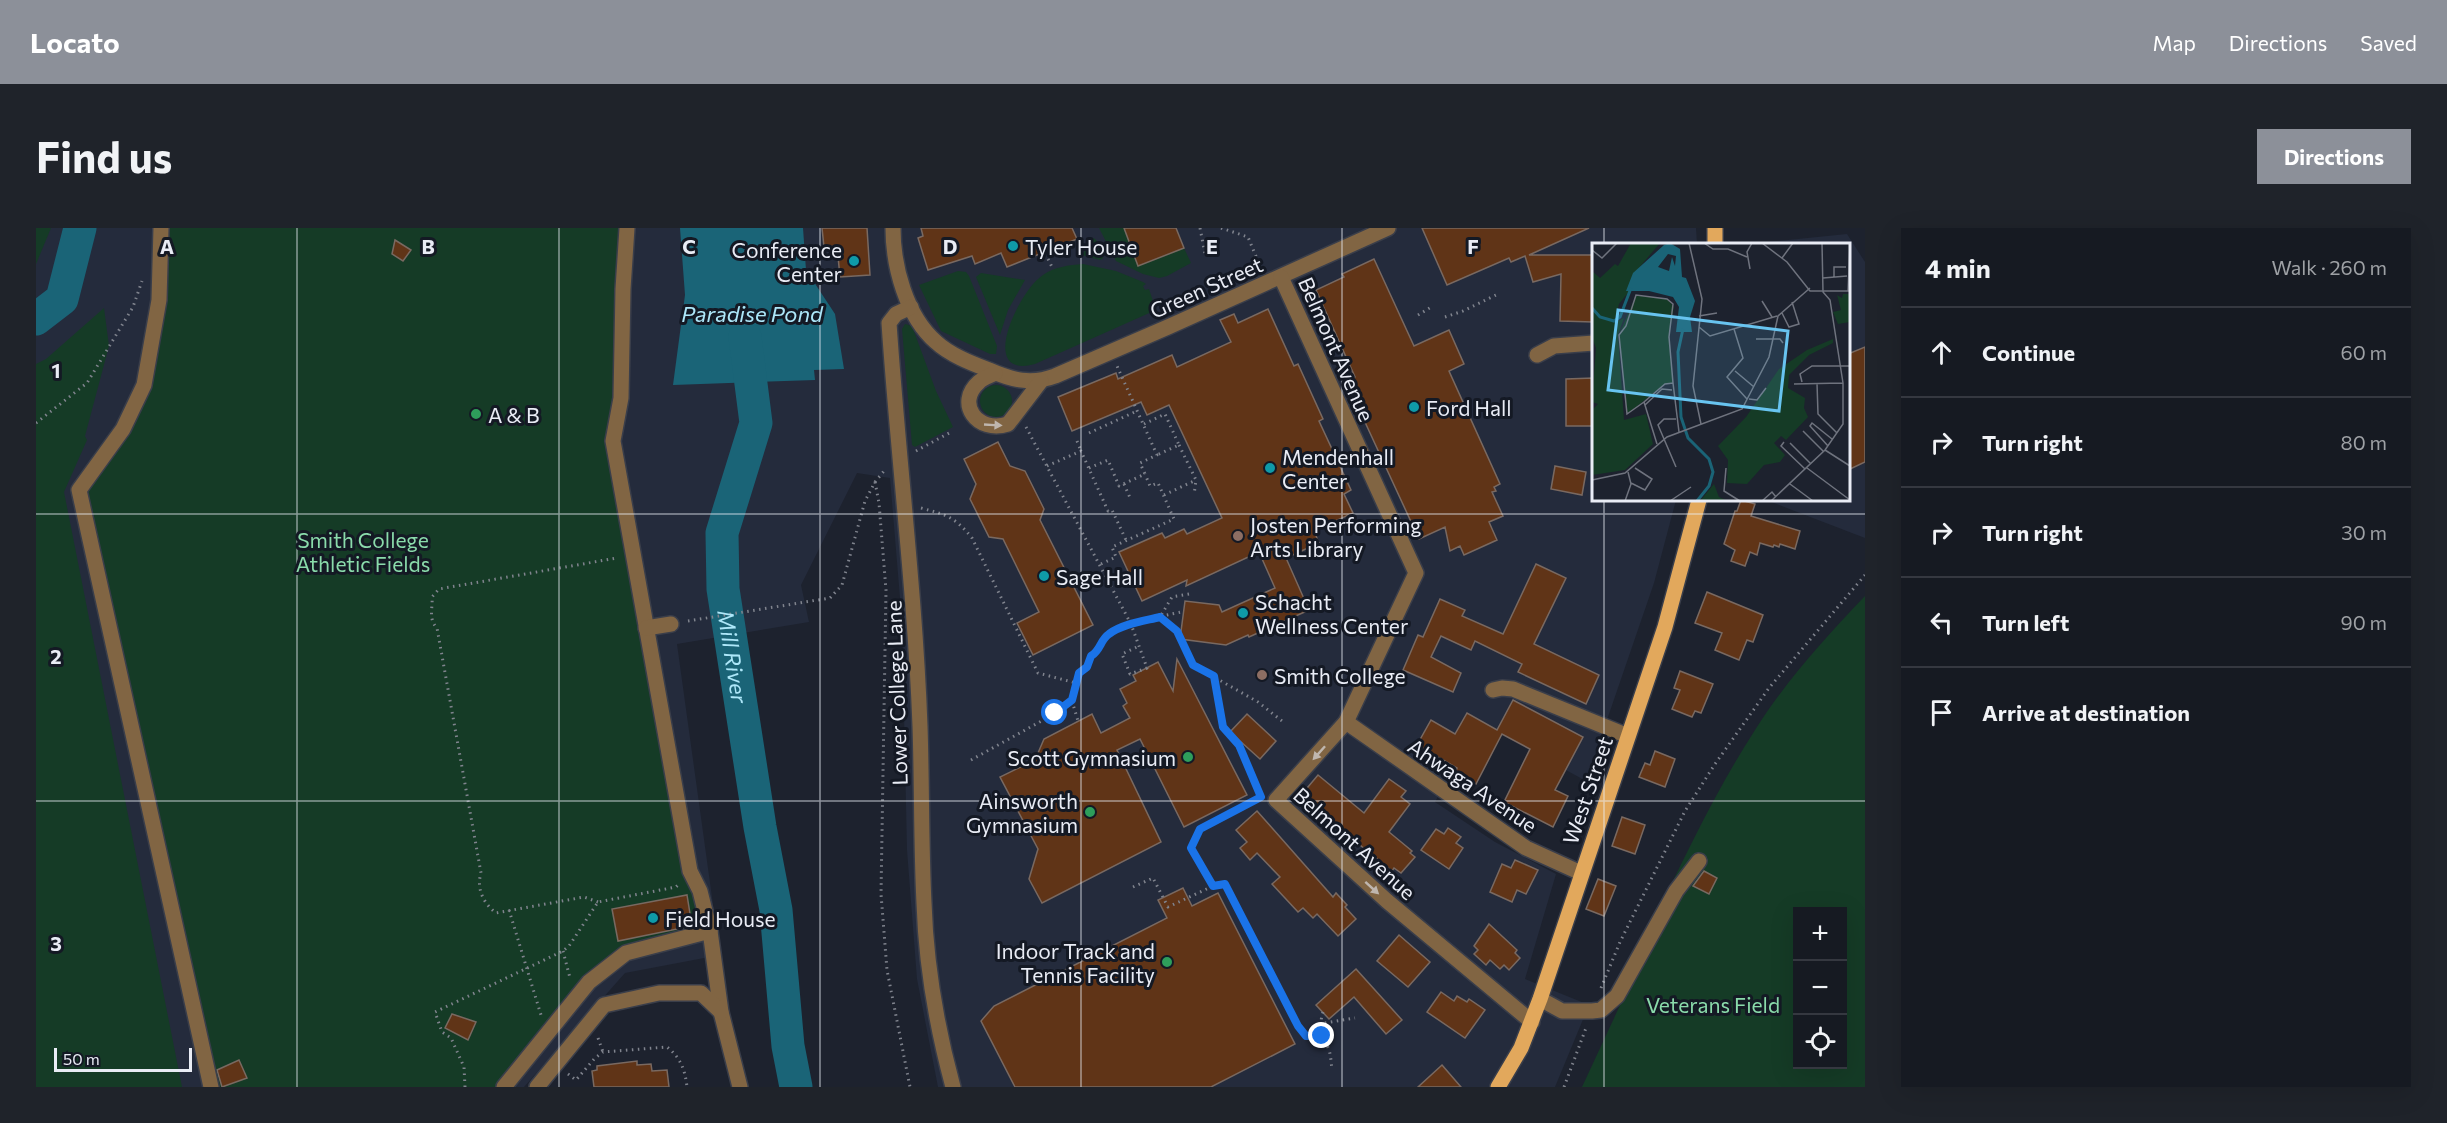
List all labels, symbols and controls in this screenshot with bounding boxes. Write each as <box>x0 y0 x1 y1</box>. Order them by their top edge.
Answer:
text: Locato <box>30 25 120 59</box>
text: Map <box>2153 30 2196 55</box>
text: Directions <box>2229 30 2327 55</box>
text: Saved <box>2360 30 2417 55</box>
button: Directions <box>2257 129 2411 184</box>
text: Find us <box>36 130 172 182</box>
text: A <box>160 234 174 258</box>
text: B <box>421 234 435 258</box>
text: C <box>682 234 696 258</box>
text: D <box>943 234 957 258</box>
place label: Tyler House <box>1025 234 1137 259</box>
text: E <box>1206 234 1218 258</box>
text: F <box>1467 234 1479 258</box>
place label: Conference Center <box>732 237 842 286</box>
marker: Tyler House <box>1006 239 1020 253</box>
inset map <box>1592 243 1850 501</box>
street label: Green Street <box>1146 251 1266 323</box>
text: 4 min <box>1925 252 1991 283</box>
marker: Conference Center <box>847 254 861 268</box>
text: Walk · 260 m <box>2271 255 2387 279</box>
street label: Belmont Avenue <box>1294 273 1380 425</box>
water label: Paradise Pond <box>681 300 824 327</box>
icon: ahead <box>1925 336 1958 369</box>
text: Continue <box>1982 339 2075 366</box>
text: 60 m <box>2341 340 2387 364</box>
text: 1 <box>51 358 61 382</box>
place label: Ford Hall <box>1426 395 1512 420</box>
marker: Ford Hall <box>1407 400 1421 414</box>
place label: A & B <box>488 402 540 427</box>
marker: A & B <box>469 407 483 421</box>
one-way arrow <box>984 420 1003 429</box>
icon: right <box>1925 426 1958 459</box>
text: Turn right <box>1982 429 2083 456</box>
text: 80 m <box>2341 430 2387 454</box>
place label: Mendenhall Center <box>1282 444 1394 493</box>
marker: Mendenhall Center <box>1263 461 1277 475</box>
place label: Josten Performing Arts Library <box>1250 512 1422 561</box>
icon: right <box>1925 516 1958 549</box>
text: Turn right <box>1982 519 2083 546</box>
text: 30 m <box>2341 520 2387 544</box>
park label: Smith College Athletic Fields <box>296 527 430 576</box>
marker: Josten Performing Arts Library <box>1231 529 1245 543</box>
place label: Sage Hall <box>1056 564 1143 589</box>
marker: Sage Hall <box>1037 569 1051 583</box>
place label: Schacht Wellness Center <box>1255 589 1408 638</box>
street label: Lower College Lane <box>880 600 912 786</box>
marker: Schacht Wellness Center <box>1236 606 1250 620</box>
icon: left <box>1925 606 1958 639</box>
water label: Mill River <box>713 608 754 706</box>
text: Turn left <box>1982 609 2069 636</box>
text: 90 m <box>2341 610 2387 634</box>
text: 2 <box>50 644 62 668</box>
place label: Smith College <box>1274 663 1406 688</box>
marker: Smith College <box>1255 668 1269 682</box>
icon: arrive <box>1925 696 1958 729</box>
route start <box>1041 699 1067 725</box>
text: Arrive at destination <box>1982 699 2190 726</box>
street label: Ahwaga Avenue <box>1404 733 1542 837</box>
street label: West Street <box>1557 733 1617 847</box>
place label: Scott Gymnasium <box>1008 745 1176 770</box>
one-way arrow <box>1313 745 1326 760</box>
marker: Scott Gymnasium <box>1181 750 1195 764</box>
street label: Belmont Avenue <box>1289 782 1421 904</box>
place label: Ainsworth Gymnasium <box>966 788 1078 837</box>
marker: Ainsworth Gymnasium <box>1083 805 1097 819</box>
one-way arrow <box>1365 881 1380 895</box>
place label: Field House <box>665 906 776 931</box>
map controls <box>1793 907 1847 1069</box>
button: + <box>1793 907 1847 961</box>
marker: Field House <box>646 911 660 925</box>
text: 3 <box>50 931 62 955</box>
place label: Indoor Track and Tennis Facility <box>996 938 1155 987</box>
marker: Indoor Track and Tennis Facility <box>1160 955 1174 969</box>
button: − <box>1793 961 1847 1015</box>
park label: Veterans Field <box>1646 992 1780 1017</box>
button: locate <box>1793 1015 1847 1069</box>
route end <box>1308 1022 1334 1048</box>
scale bar <box>54 1045 192 1072</box>
text: 50 m <box>63 1049 100 1068</box>

